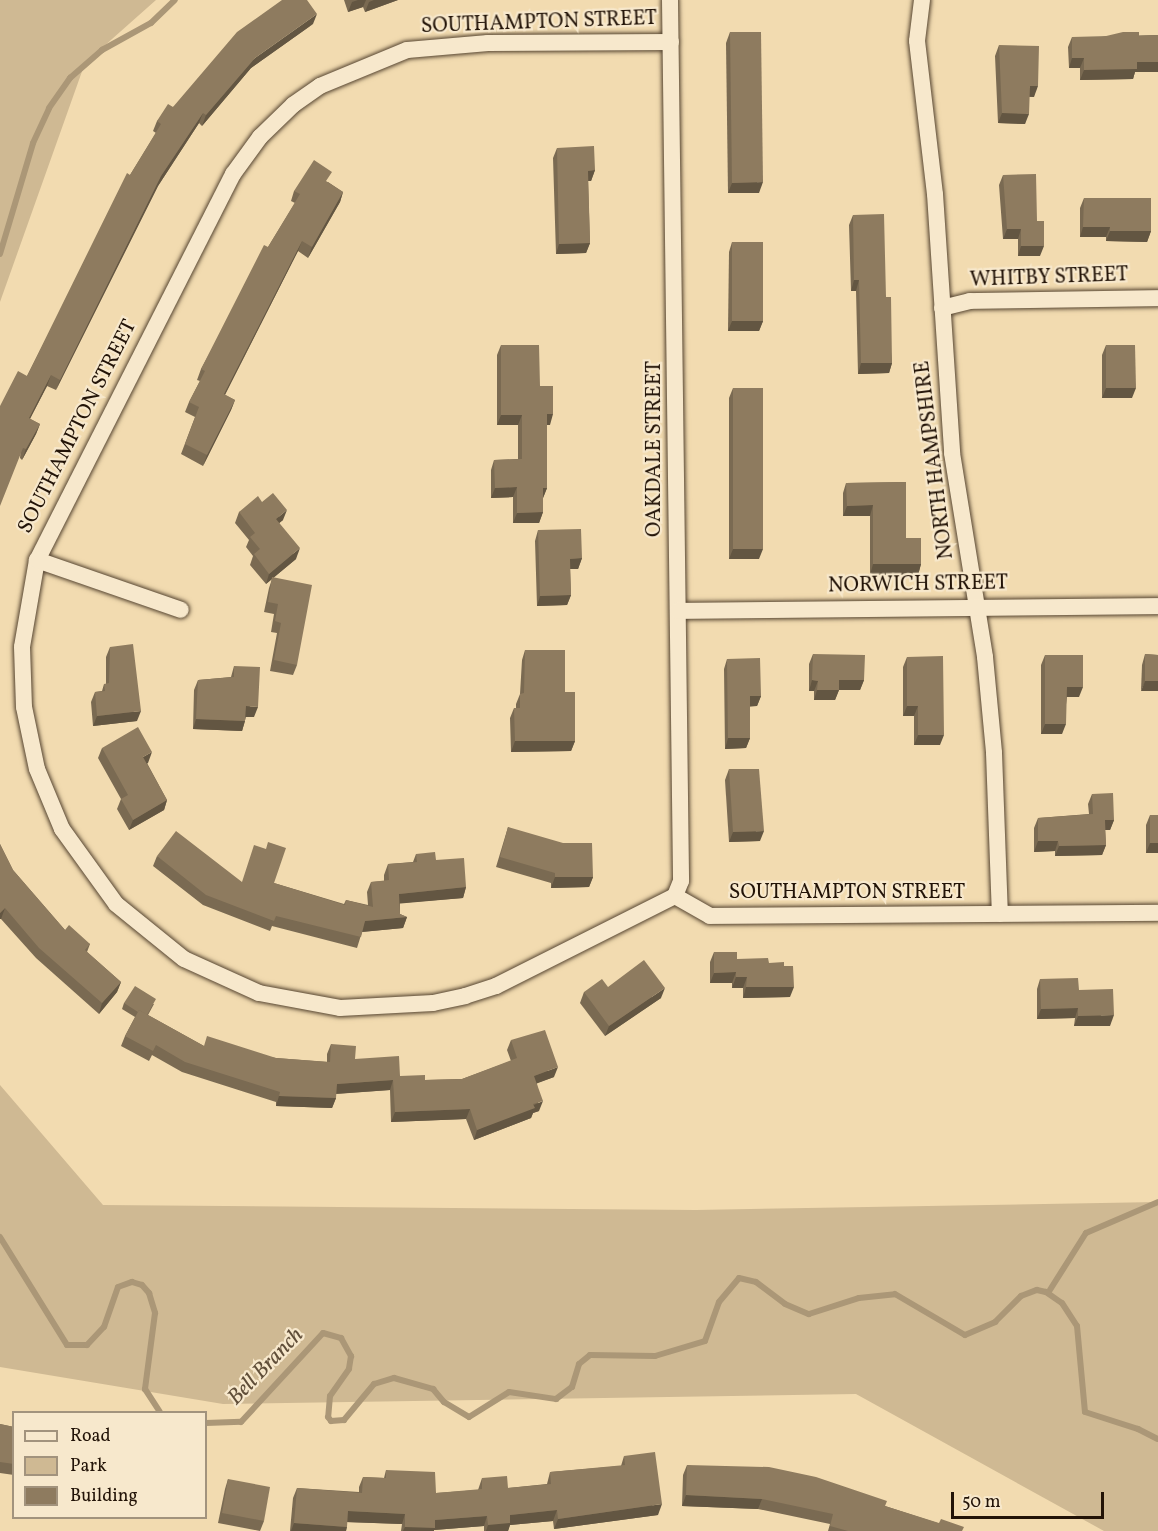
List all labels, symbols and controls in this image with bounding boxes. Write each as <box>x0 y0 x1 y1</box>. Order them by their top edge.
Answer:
street label: SOUTHAMPTON STREET <box>420 6 658 40</box>
street label: WHITBY STREET <box>969 263 1129 293</box>
street label: SOUTHAMPTON STREET <box>13 316 143 538</box>
street label: NORTH HAMPSHIRE <box>910 359 960 561</box>
street label: OAKDALE STREET <box>642 361 668 537</box>
street label: NORWICH STREET <box>828 571 1008 599</box>
street label: SOUTHAMPTON STREET <box>729 880 965 906</box>
water label: Bell Branch <box>223 1323 309 1411</box>
legend <box>12 1411 207 1519</box>
text: Road <box>70 1424 111 1449</box>
text: Park <box>70 1454 107 1479</box>
scale bar <box>954 1480 1107 1518</box>
text: Building <box>70 1484 138 1509</box>
text: 50 m <box>962 1490 1001 1515</box>

